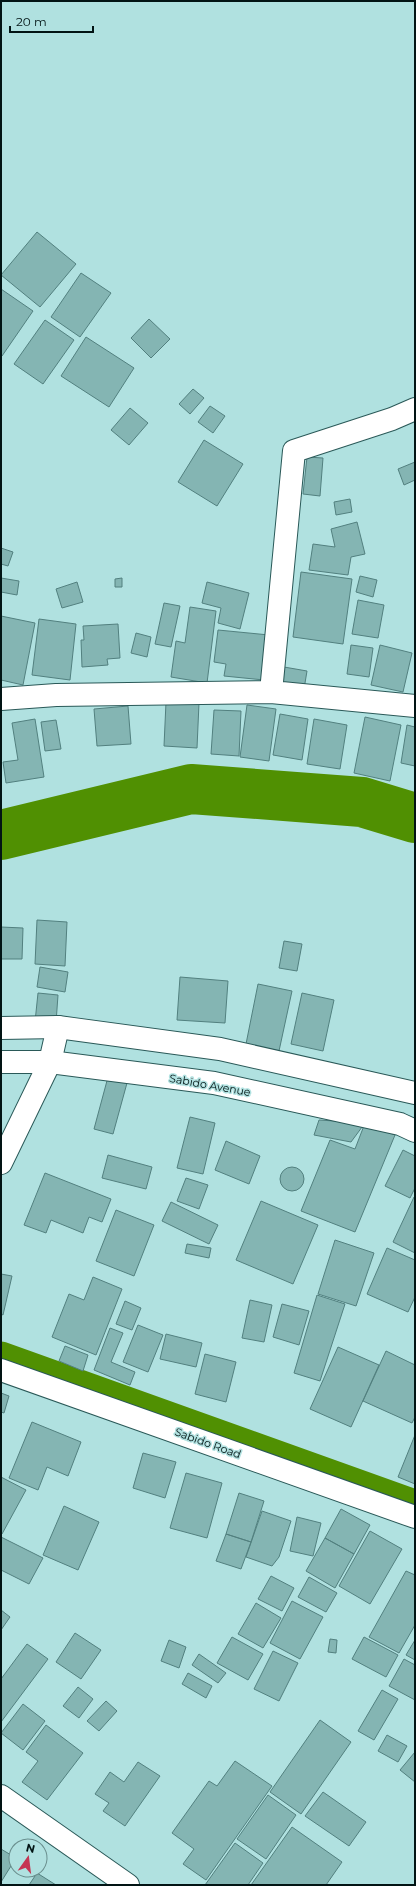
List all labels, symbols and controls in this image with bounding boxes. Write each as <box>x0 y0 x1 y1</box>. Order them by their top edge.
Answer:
scale bar <box>10 8 93 34</box>
text: 20 m <box>16 14 47 29</box>
street label: Sabido Avenue <box>168 1071 252 1099</box>
street label: Sabido Road <box>173 1425 243 1461</box>
north arrow <box>8 1838 48 1878</box>
text: N <box>24 1840 36 1856</box>

